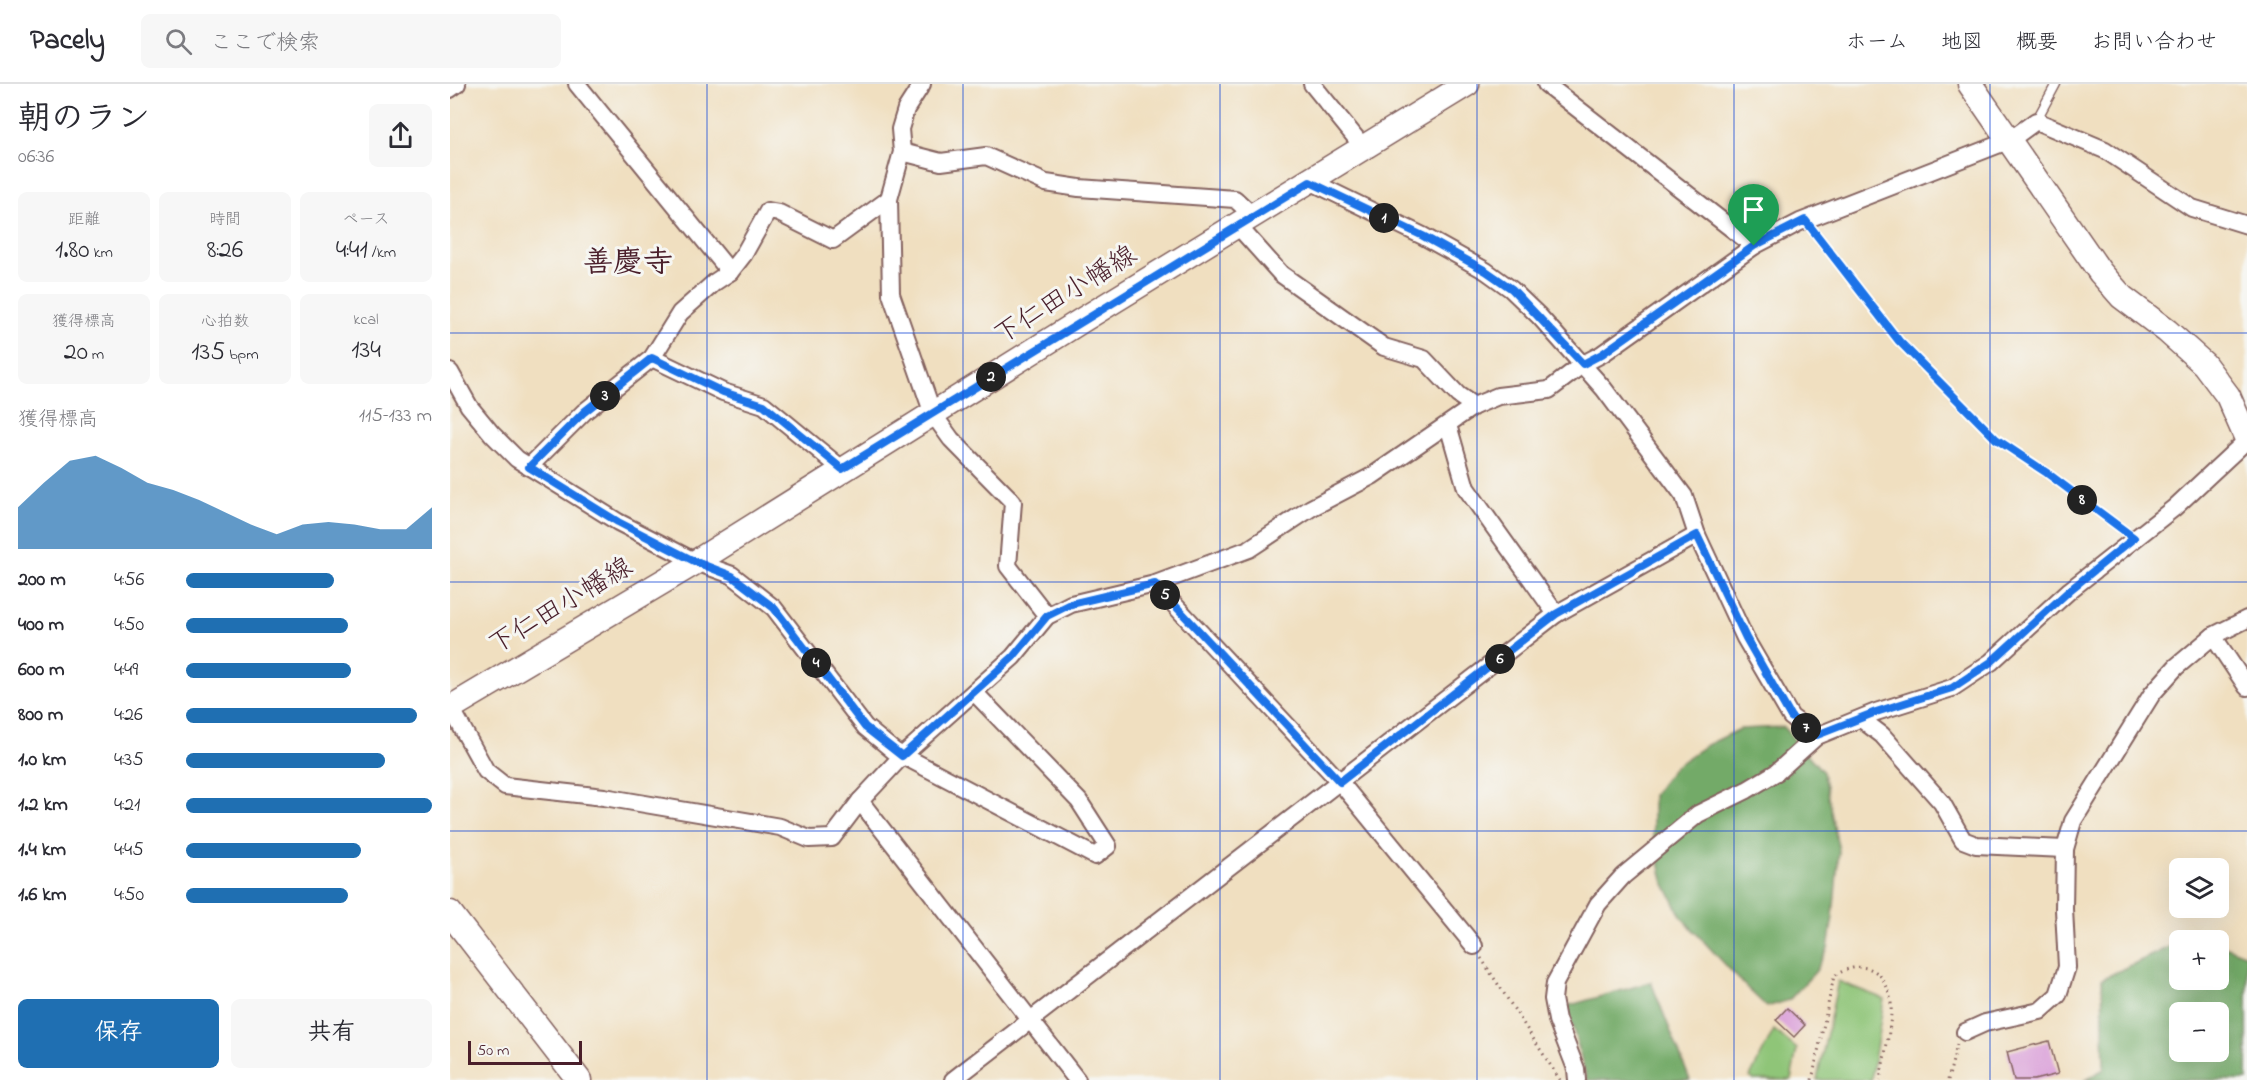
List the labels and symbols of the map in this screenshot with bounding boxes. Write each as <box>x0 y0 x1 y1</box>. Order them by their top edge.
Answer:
pin <box>1728 184 1779 246</box>
pin: 1 <box>1369 203 1399 233</box>
street label: 下仁田小幡線 <box>987 237 1145 355</box>
district label: 善慶寺 <box>583 242 673 286</box>
pin: 2 <box>976 362 1006 392</box>
pin: 3 <box>590 381 620 411</box>
pin: 8 <box>2067 485 2097 515</box>
street label: 下仁田小幡線 <box>482 549 640 665</box>
pin: 5 <box>1150 580 1180 610</box>
pin: 6 <box>1485 644 1515 674</box>
pin: 4 <box>801 648 831 678</box>
pin: 7 <box>1791 713 1821 743</box>
scale bar <box>468 1038 582 1066</box>

